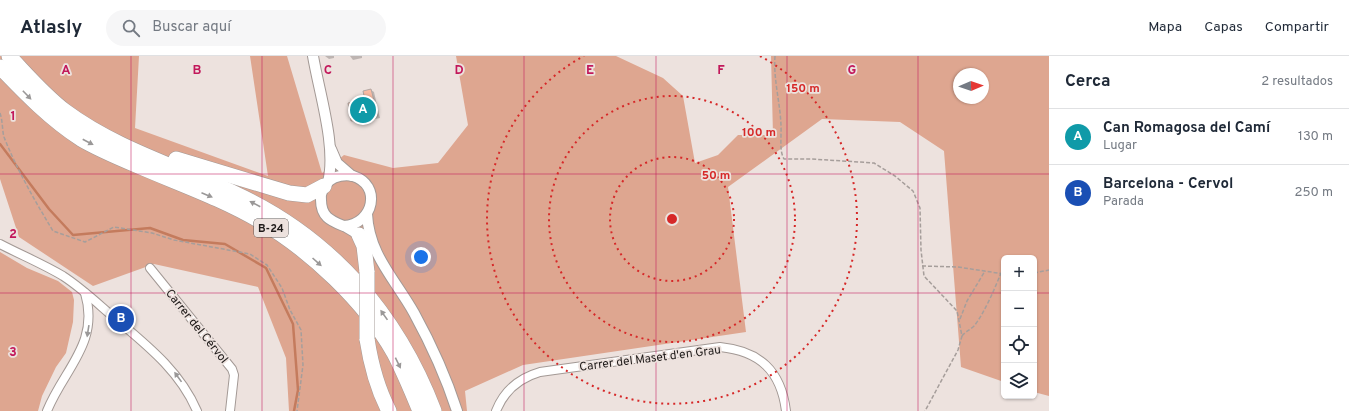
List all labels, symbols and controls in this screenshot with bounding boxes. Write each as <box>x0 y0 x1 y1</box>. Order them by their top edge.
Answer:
search box <box>106 10 386 46</box>
text: Atlasly <box>20 16 82 40</box>
icon: search <box>120 17 142 39</box>
text: Buscar aquí <box>152 18 231 37</box>
text: Mapa <box>1148 19 1182 36</box>
text: Capas <box>1204 19 1243 36</box>
text: Compartir <box>1265 19 1329 36</box>
text: A <box>61 63 71 79</box>
text: B <box>193 63 202 79</box>
text: C <box>324 63 332 79</box>
text: D <box>454 63 464 79</box>
text: E <box>586 63 594 79</box>
text: F <box>717 63 725 79</box>
text: G <box>848 63 857 79</box>
north arrow <box>953 68 989 104</box>
text: Cerca <box>1065 71 1111 93</box>
text: 2 resultados <box>1261 74 1333 90</box>
text: 150 m <box>786 81 820 97</box>
one-way arrow <box>22 90 32 100</box>
pin: A <box>350 95 376 125</box>
text: 1 <box>10 109 16 125</box>
text: Can Romagosa del Camí <box>1103 119 1270 138</box>
text: 100 m <box>742 125 776 141</box>
text: A <box>1073 129 1083 145</box>
text: 130 m <box>1298 129 1333 145</box>
text: Lugar <box>1103 138 1137 154</box>
one-way arrow <box>82 139 94 146</box>
text: 50 m <box>702 168 730 184</box>
text: Barcelona - Cervol <box>1103 175 1233 194</box>
text: B <box>1074 185 1082 201</box>
text: 250 m <box>1295 185 1333 201</box>
one-way arrow <box>201 193 213 199</box>
text: Parada <box>1103 194 1144 210</box>
one-way arrow <box>249 200 260 207</box>
centre of rings <box>665 212 679 226</box>
road number: B-24 <box>254 219 288 237</box>
text: 2 <box>9 227 17 243</box>
your location <box>411 247 431 267</box>
map controls <box>1001 255 1037 399</box>
button: + <box>1001 255 1037 291</box>
one-way arrow <box>312 258 323 267</box>
street label: Carrer del Cérvol <box>161 286 231 367</box>
button: − <box>1001 291 1037 327</box>
pin: B <box>108 304 134 334</box>
one-way arrow <box>380 310 388 320</box>
one-way arrow <box>84 325 90 337</box>
button: locate <box>1001 327 1037 363</box>
street label: Carrer del Maset d'en Grau <box>578 342 722 376</box>
text: 3 <box>9 345 17 361</box>
one-way arrow <box>395 357 401 369</box>
button: layers <box>1001 363 1037 399</box>
one-way arrow <box>174 372 182 383</box>

